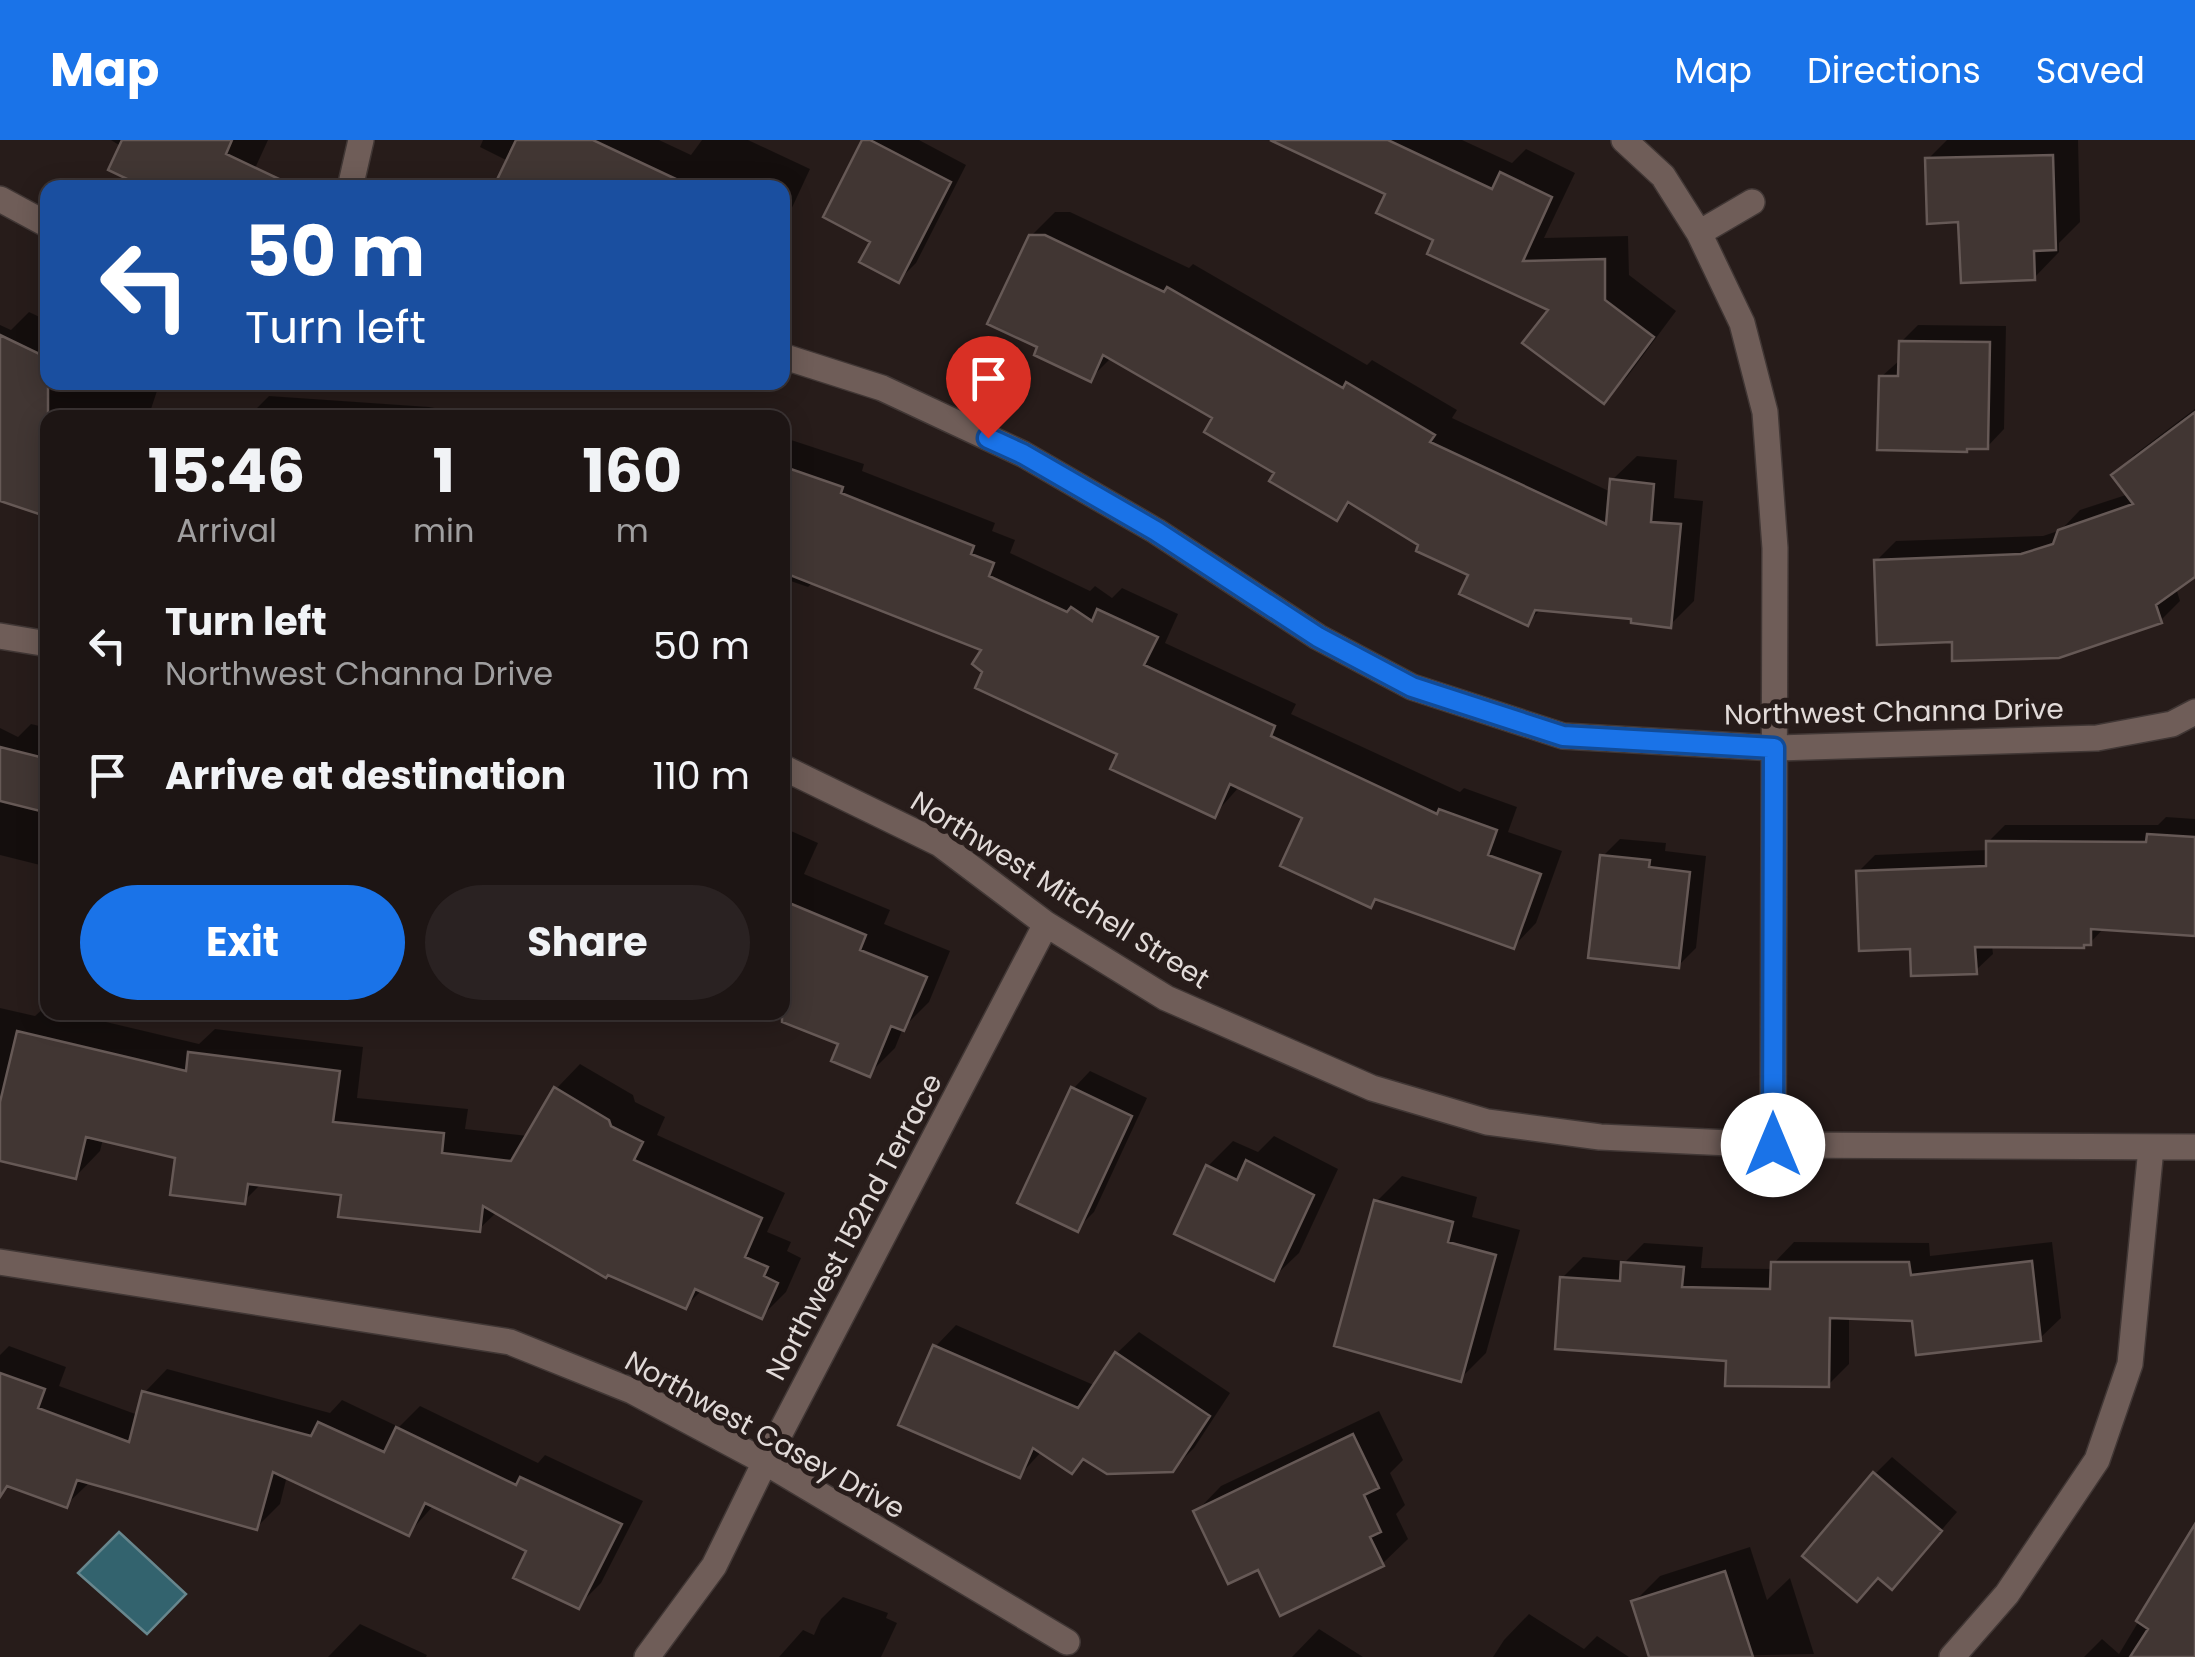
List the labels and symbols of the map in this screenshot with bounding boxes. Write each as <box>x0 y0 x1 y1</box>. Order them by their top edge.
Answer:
pin <box>946 336 1031 439</box>
street label: Northwest Channa Drive <box>1724 690 2064 734</box>
street label: Northwest Mitchell Street <box>903 782 1217 998</box>
street label: Northwest 152nd Terrace <box>756 1067 952 1387</box>
position arrow <box>1721 1093 1825 1197</box>
street label: Northwest Casey Drive <box>618 1342 912 1528</box>

